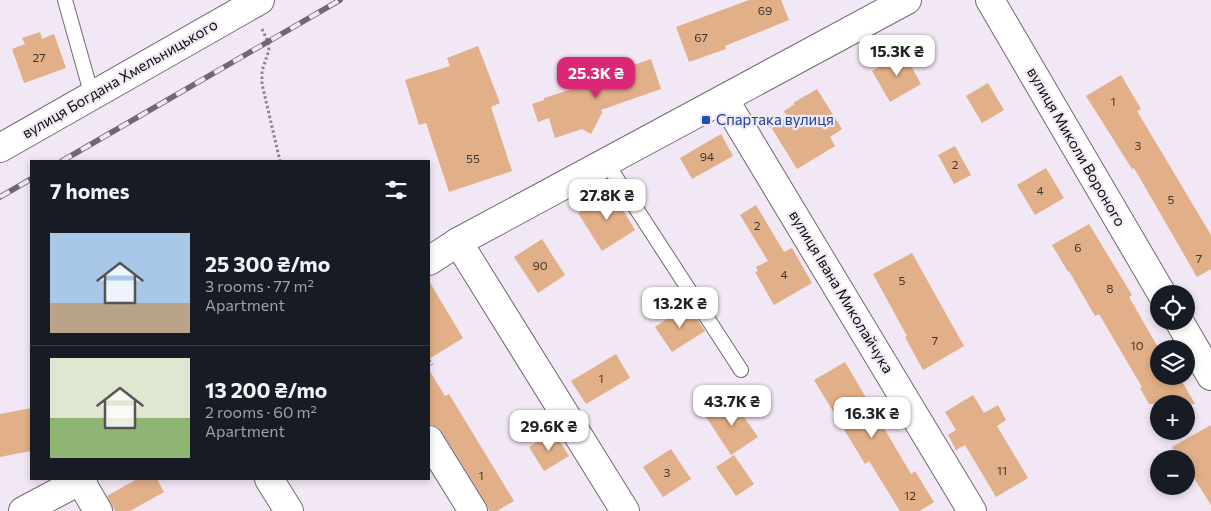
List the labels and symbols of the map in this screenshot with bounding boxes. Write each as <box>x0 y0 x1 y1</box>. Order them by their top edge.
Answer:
house number: 69 <box>758 3 772 17</box>
street label: вулиця Богдана Хмельницького <box>18 15 221 142</box>
house number: 67 <box>694 30 708 44</box>
pin: 15.3K ₴ <box>851 34 943 77</box>
house number: 27 <box>33 50 45 64</box>
pin: 25.3K ₴ <box>550 56 642 99</box>
street label: вулиця Миколи Вороного <box>1024 64 1130 229</box>
house number: 1 <box>1110 94 1116 108</box>
place label: Спартака вулиця <box>716 110 834 128</box>
marker: Спартака вулиця <box>700 114 712 126</box>
house number: 3 <box>1135 138 1142 152</box>
house number: 94 <box>700 149 714 163</box>
house number: 55 <box>466 151 480 165</box>
house number: 2 <box>952 157 959 171</box>
pin: 27.8K ₴ <box>561 178 653 221</box>
house number: 4 <box>1036 183 1044 197</box>
house number: 5 <box>1168 192 1175 206</box>
street label: вулиця Івана Миколайчука <box>786 207 898 376</box>
house number: 2 <box>754 218 761 232</box>
house number: 6 <box>1074 240 1082 254</box>
house number: 7 <box>1196 251 1202 265</box>
house number: 90 <box>532 258 548 272</box>
house number: 4 <box>780 267 788 281</box>
house number: 5 <box>899 273 906 287</box>
house number: 8 <box>1106 281 1114 295</box>
pin: 13.2K ₴ <box>634 286 726 329</box>
house number: 7 <box>932 333 938 347</box>
house number: 10 <box>1131 338 1144 352</box>
house number: 1 <box>598 371 604 385</box>
pin: 43.7K ₴ <box>686 384 778 427</box>
pin: 16.3K ₴ <box>826 396 918 439</box>
pin: 29.6K ₴ <box>503 410 595 452</box>
house number: 11 <box>997 463 1007 477</box>
house number: 3 <box>664 465 671 479</box>
house number: 1 <box>478 468 484 482</box>
house number: 12 <box>904 488 916 502</box>

